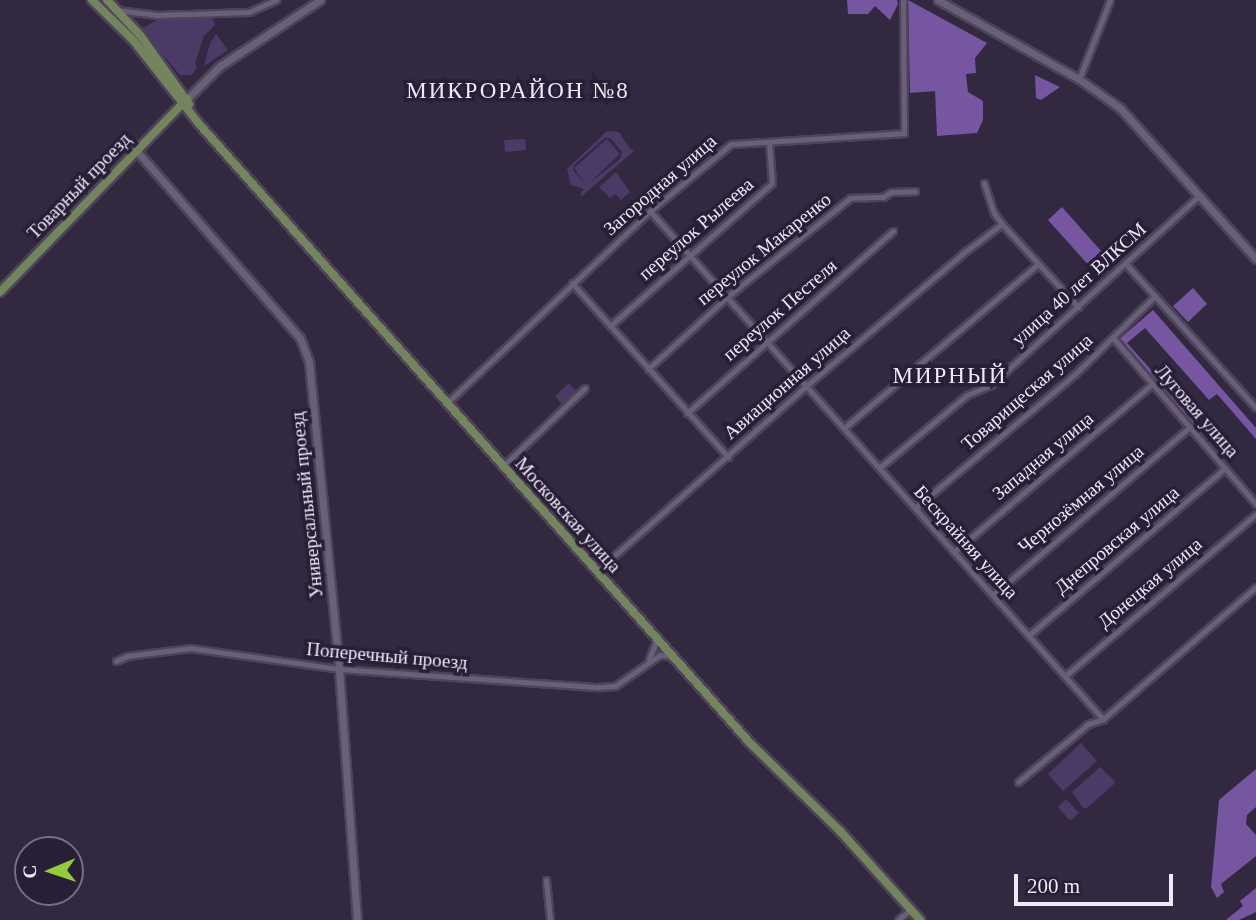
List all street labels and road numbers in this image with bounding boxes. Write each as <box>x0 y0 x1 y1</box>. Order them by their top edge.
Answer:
street label: Товарный проезд <box>22 128 136 244</box>
street label: Загородная улица <box>599 130 721 240</box>
street label: переулок Рылеева <box>634 173 758 285</box>
street label: переулок Макаренко <box>692 188 836 310</box>
street label: улица 40 лет ВЛКСМ <box>1007 218 1151 350</box>
street label: переулок Пестеля <box>718 254 842 366</box>
street label: Авиационная улица <box>719 322 855 444</box>
street label: Товарищеская улица <box>957 329 1097 455</box>
street label: Луговая улица <box>1150 360 1244 462</box>
street label: Западная улица <box>988 407 1098 505</box>
street label: Универсальный проезд <box>286 411 328 599</box>
street label: Чернозёмная улица <box>1014 440 1148 558</box>
street label: Московская улица <box>510 453 626 577</box>
street label: Бескрайняя улица <box>909 481 1023 603</box>
street label: Днепровская улица <box>1050 481 1184 599</box>
street label: Донецкая улица <box>1093 533 1207 633</box>
street label: Поперечный проезд <box>306 638 468 674</box>

